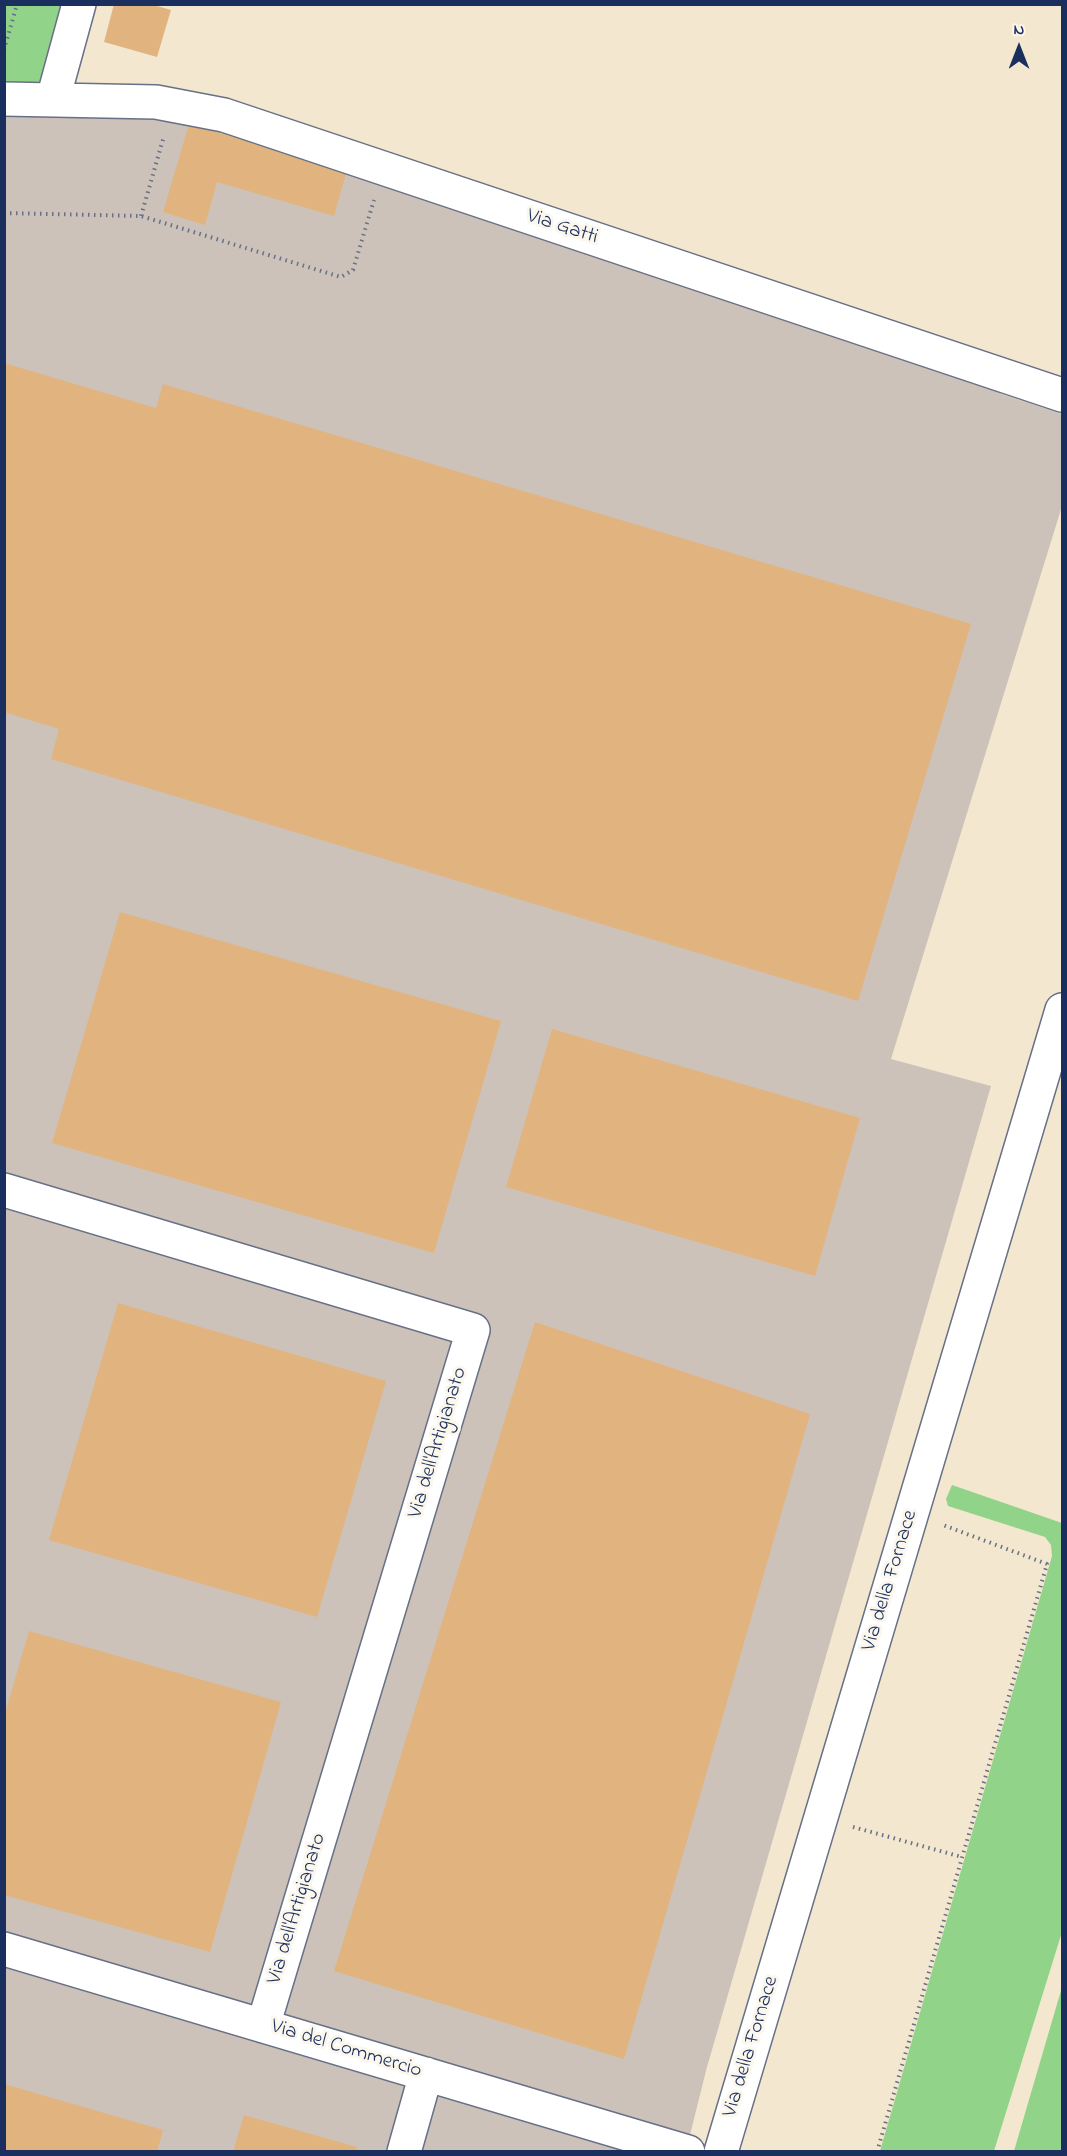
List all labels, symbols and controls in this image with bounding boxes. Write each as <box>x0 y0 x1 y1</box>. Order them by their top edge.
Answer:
north arrow <box>989 18 1049 78</box>
text: N <box>1014 18 1024 42</box>
street label: Via Gatti <box>523 205 601 251</box>
street label: Via dell'Artigianato <box>404 1365 474 1521</box>
street label: Via della Fornace <box>858 1508 924 1654</box>
street label: Via dell'Artigianato <box>263 1831 333 1987</box>
street label: Via della Fornace <box>719 1974 785 2120</box>
street label: Via del Commercio <box>268 2015 424 2085</box>

